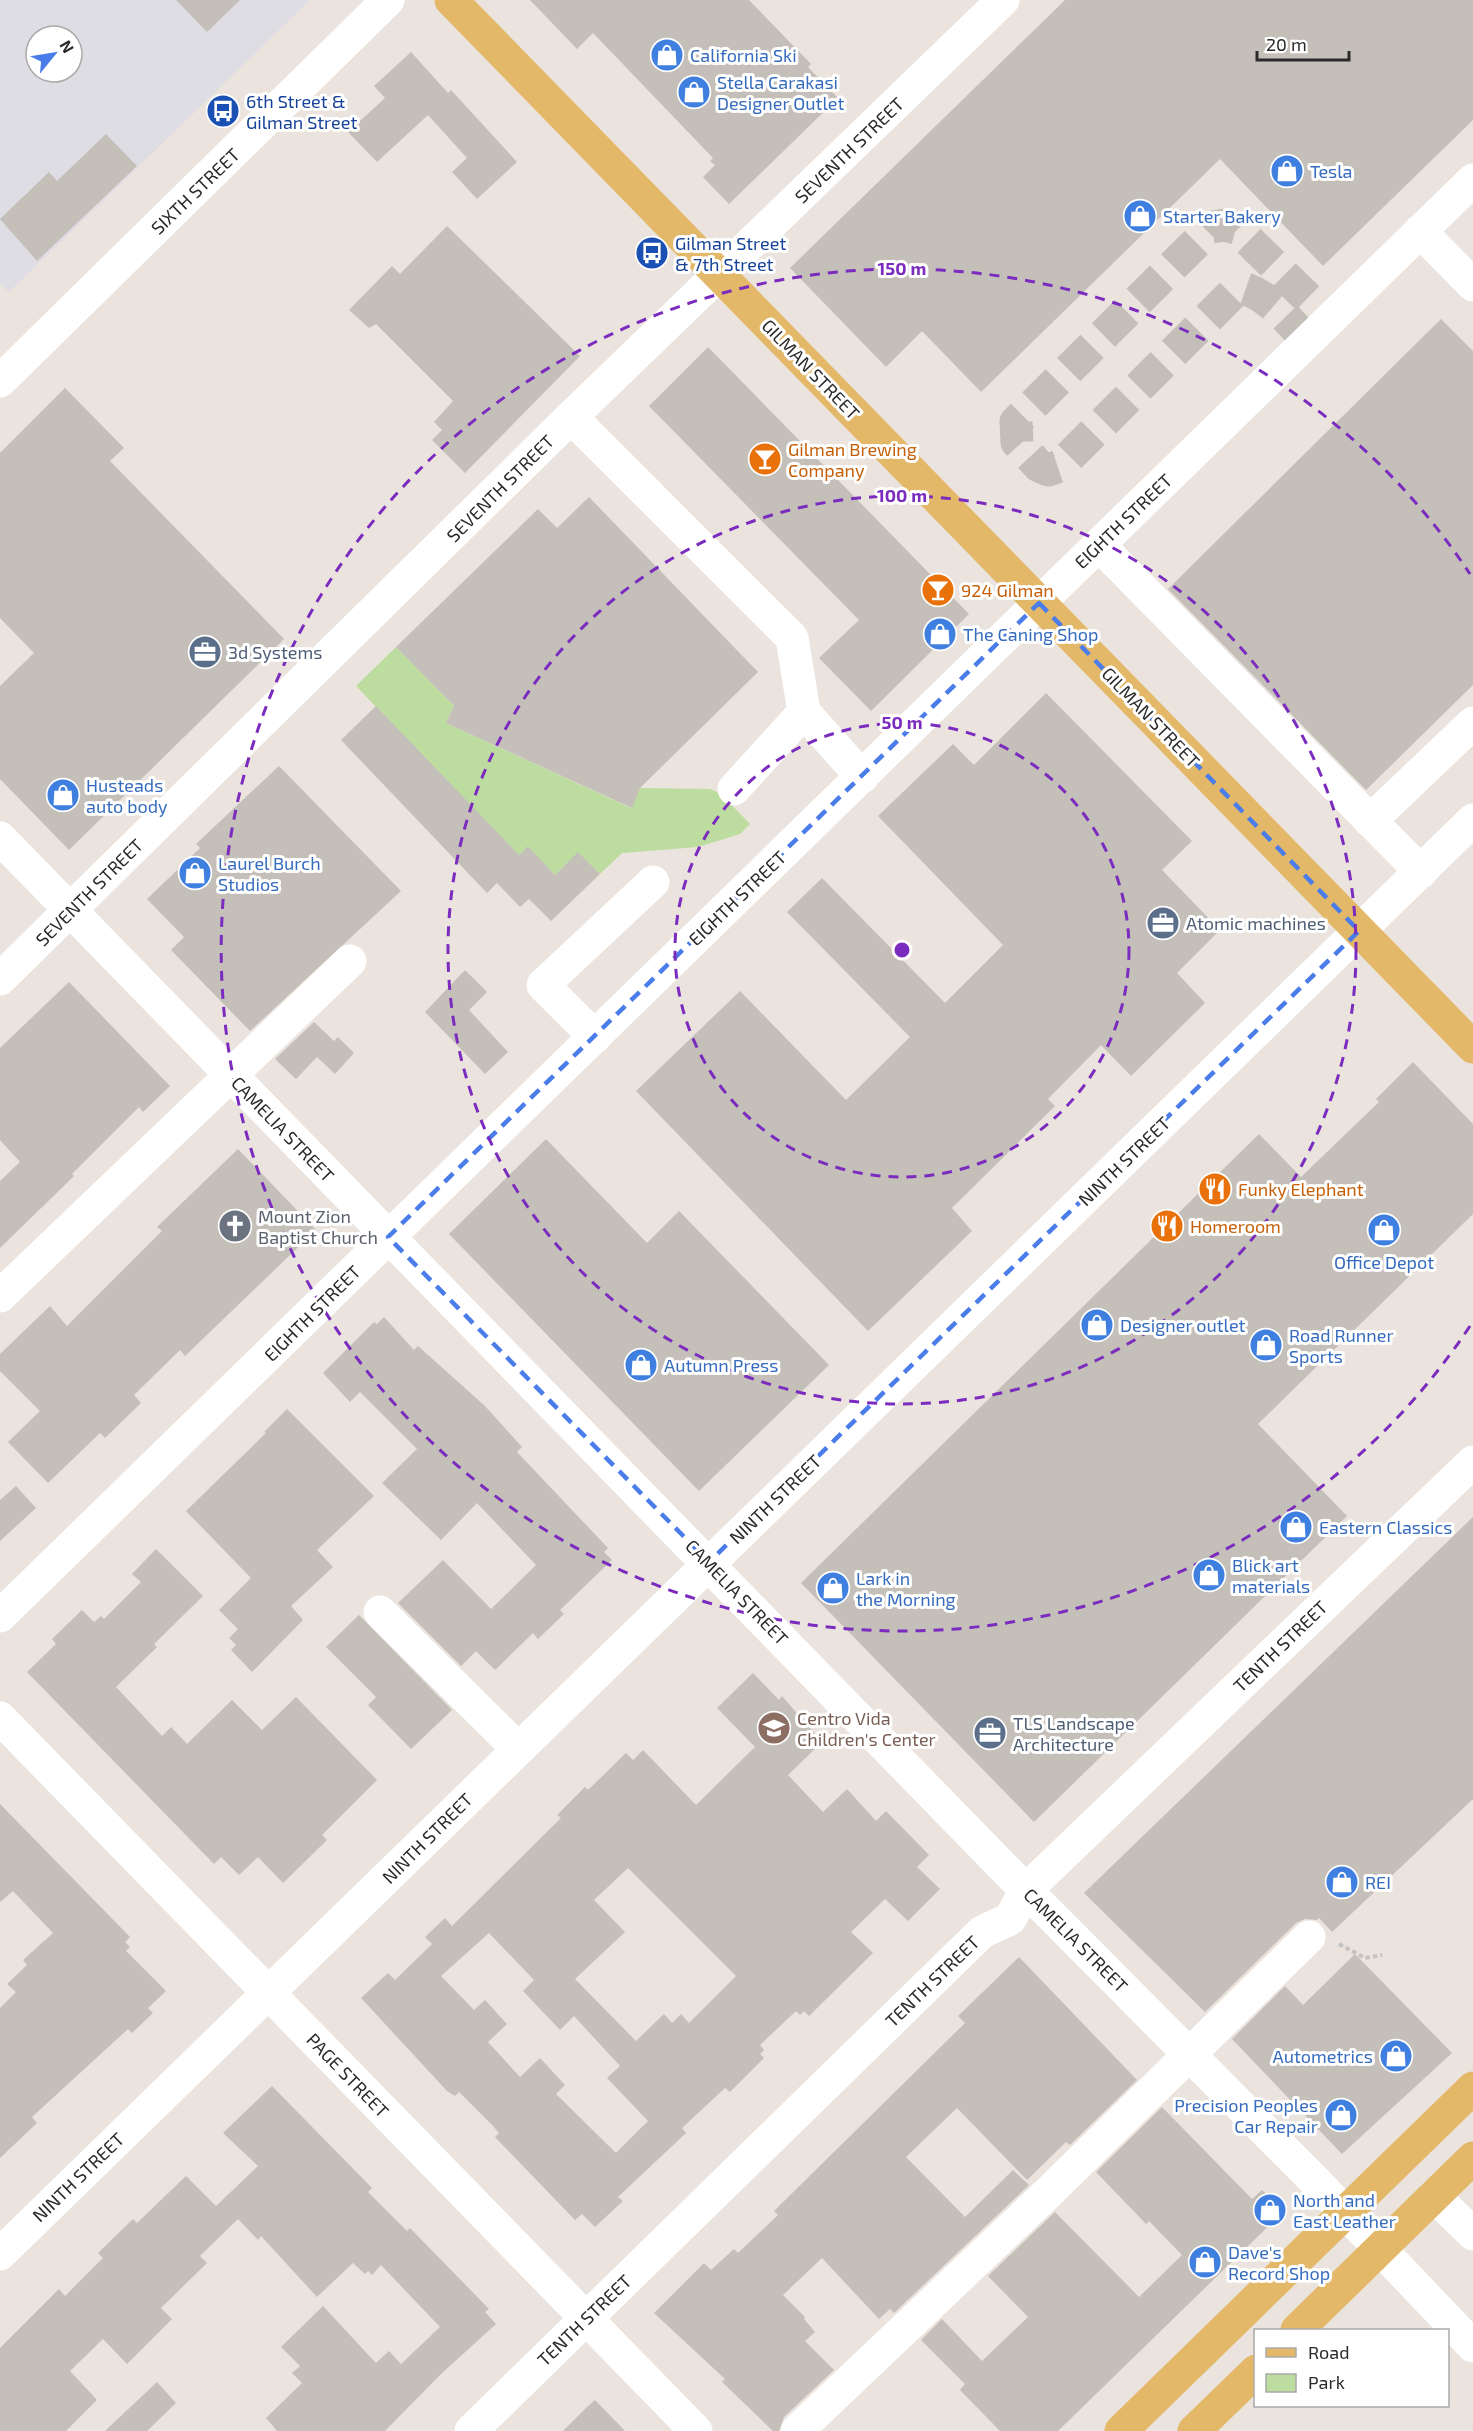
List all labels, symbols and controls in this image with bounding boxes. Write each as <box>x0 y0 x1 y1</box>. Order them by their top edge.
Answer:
north arrow <box>24 24 84 84</box>
scale bar <box>1257 24 1348 62</box>
text: 20 m <box>1266 33 1307 55</box>
text: N <box>56 36 79 56</box>
shop icon: California Ski <box>649 37 685 73</box>
place label: California Ski <box>690 44 797 66</box>
place label: Stella Carakasi Designer Outlet <box>717 71 844 114</box>
shop icon: Stella Carakasi Designer Outlet <box>676 74 712 110</box>
place label: 6th Street & Gilman Street <box>246 90 357 133</box>
street label: SEVENTH STREET <box>790 92 908 207</box>
bus stop icon: 6th Street & Gilman Street <box>205 93 241 129</box>
street label: SIXTH STREET <box>146 143 244 239</box>
shop icon: Tesla <box>1269 153 1305 189</box>
place label: Tesla <box>1310 160 1352 182</box>
shop icon: Starter Bakery <box>1122 198 1158 234</box>
place label: Starter Bakery <box>1163 205 1281 227</box>
place label: Gilman Street & 7th Street <box>675 232 786 275</box>
bus stop icon: Gilman Street & 7th Street <box>634 235 670 271</box>
text: 150 m <box>878 257 926 279</box>
street label: GILMAN STREET <box>757 314 865 424</box>
street label: SEVENTH STREET <box>442 429 559 546</box>
place label: Gilman Brewing Company <box>788 438 917 481</box>
bar icon: Gilman Brewing Company <box>747 441 783 477</box>
street label: EIGHTH STREET <box>1070 469 1177 573</box>
text: 100 m <box>877 484 927 506</box>
bar icon: 924 Gilman <box>920 572 956 608</box>
place label: 924 Gilman <box>961 579 1054 601</box>
shop icon: The Caning Shop <box>922 616 958 652</box>
place label: The Caning Shop <box>963 623 1098 645</box>
office icon: 3d Systems <box>187 634 223 670</box>
place label: 3d Systems <box>228 641 322 663</box>
street label: GILMAN STREET <box>1097 662 1205 772</box>
text: 50 m <box>881 711 923 733</box>
place label: Husteads auto body <box>86 774 168 817</box>
shop icon: Husteads auto body <box>45 777 81 813</box>
street label: SEVENTH STREET <box>31 833 148 950</box>
street label: EIGHTH STREET <box>684 846 791 950</box>
place label: Laurel Burch Studios <box>218 852 321 895</box>
shop icon: Laurel Burch Studios <box>177 855 213 891</box>
office icon: Atomic machines <box>1145 905 1181 941</box>
place label: Atomic machines <box>1186 912 1326 934</box>
centre of rings <box>892 940 912 960</box>
street label: CAMELIA STREET <box>227 1072 339 1187</box>
street label: NINTH STREET <box>1074 1111 1175 1210</box>
restaurant icon: Funky Elephant <box>1197 1171 1233 1207</box>
place label: Funky Elephant <box>1238 1178 1364 1200</box>
place label: Mount Zion Baptist Church <box>258 1205 378 1248</box>
church icon: Mount Zion Baptist Church <box>217 1208 253 1244</box>
restaurant icon: Homeroom <box>1149 1208 1185 1244</box>
shop icon: Office Depot <box>1366 1212 1402 1248</box>
place label: Homeroom <box>1190 1215 1281 1237</box>
place label: Office Depot <box>1334 1251 1434 1273</box>
street label: EIGHTH STREET <box>259 1260 365 1366</box>
shop icon: Designer outlet <box>1079 1307 1115 1343</box>
place label: Designer outlet <box>1120 1314 1246 1336</box>
place label: Road Runner Sports <box>1289 1324 1394 1367</box>
shop icon: Road Runner Sports <box>1248 1327 1284 1363</box>
shop icon: Autumn Press <box>623 1347 659 1383</box>
place label: Autumn Press <box>664 1354 778 1376</box>
street label: NINTH STREET <box>725 1449 826 1548</box>
shop icon: Eastern Classics <box>1278 1509 1314 1545</box>
place label: Eastern Classics <box>1319 1516 1453 1538</box>
street label: CAMELIA STREET <box>681 1535 793 1650</box>
place label: Blick art materials <box>1232 1554 1310 1597</box>
shop icon: Blick art materials <box>1191 1557 1227 1593</box>
place label: Lark in the Morning <box>856 1567 956 1610</box>
shop icon: Lark in the Morning <box>815 1570 851 1606</box>
street label: TENTH STREET <box>1228 1595 1332 1696</box>
place label: Centro Vida Children's Center <box>797 1707 936 1750</box>
school or university icon: Centro Vida Children's Center <box>756 1710 792 1746</box>
place label: TLS Landscape Architecture <box>1013 1712 1135 1755</box>
office icon: TLS Landscape Architecture <box>972 1715 1008 1751</box>
street label: NINTH STREET <box>377 1788 477 1888</box>
shop icon: REI <box>1324 1864 1360 1900</box>
place label: REI <box>1365 1871 1391 1893</box>
street label: CAMELIA STREET <box>1019 1883 1133 1997</box>
street label: TENTH STREET <box>880 1930 984 2031</box>
street label: PAGE STREET <box>302 2028 394 2122</box>
shop icon: Autometrics <box>1378 2038 1414 2074</box>
place label: Autometrics <box>1273 2045 1373 2067</box>
place label: Precision Peoples Car Repair <box>1174 2094 1318 2137</box>
shop icon: Precision Peoples Car Repair <box>1323 2097 1359 2133</box>
street label: NINTH STREET <box>28 2127 129 2226</box>
place label: North and East Leather <box>1293 2189 1396 2232</box>
shop icon: North and East Leather <box>1252 2192 1288 2228</box>
place label: Dave's Record Shop <box>1228 2241 1330 2284</box>
shop icon: Dave's Record Shop <box>1187 2244 1223 2280</box>
street label: TENTH STREET <box>532 2269 636 2370</box>
legend <box>1254 2329 1449 2407</box>
text: Road <box>1308 2341 1349 2363</box>
text: Park <box>1308 2371 1345 2393</box>

